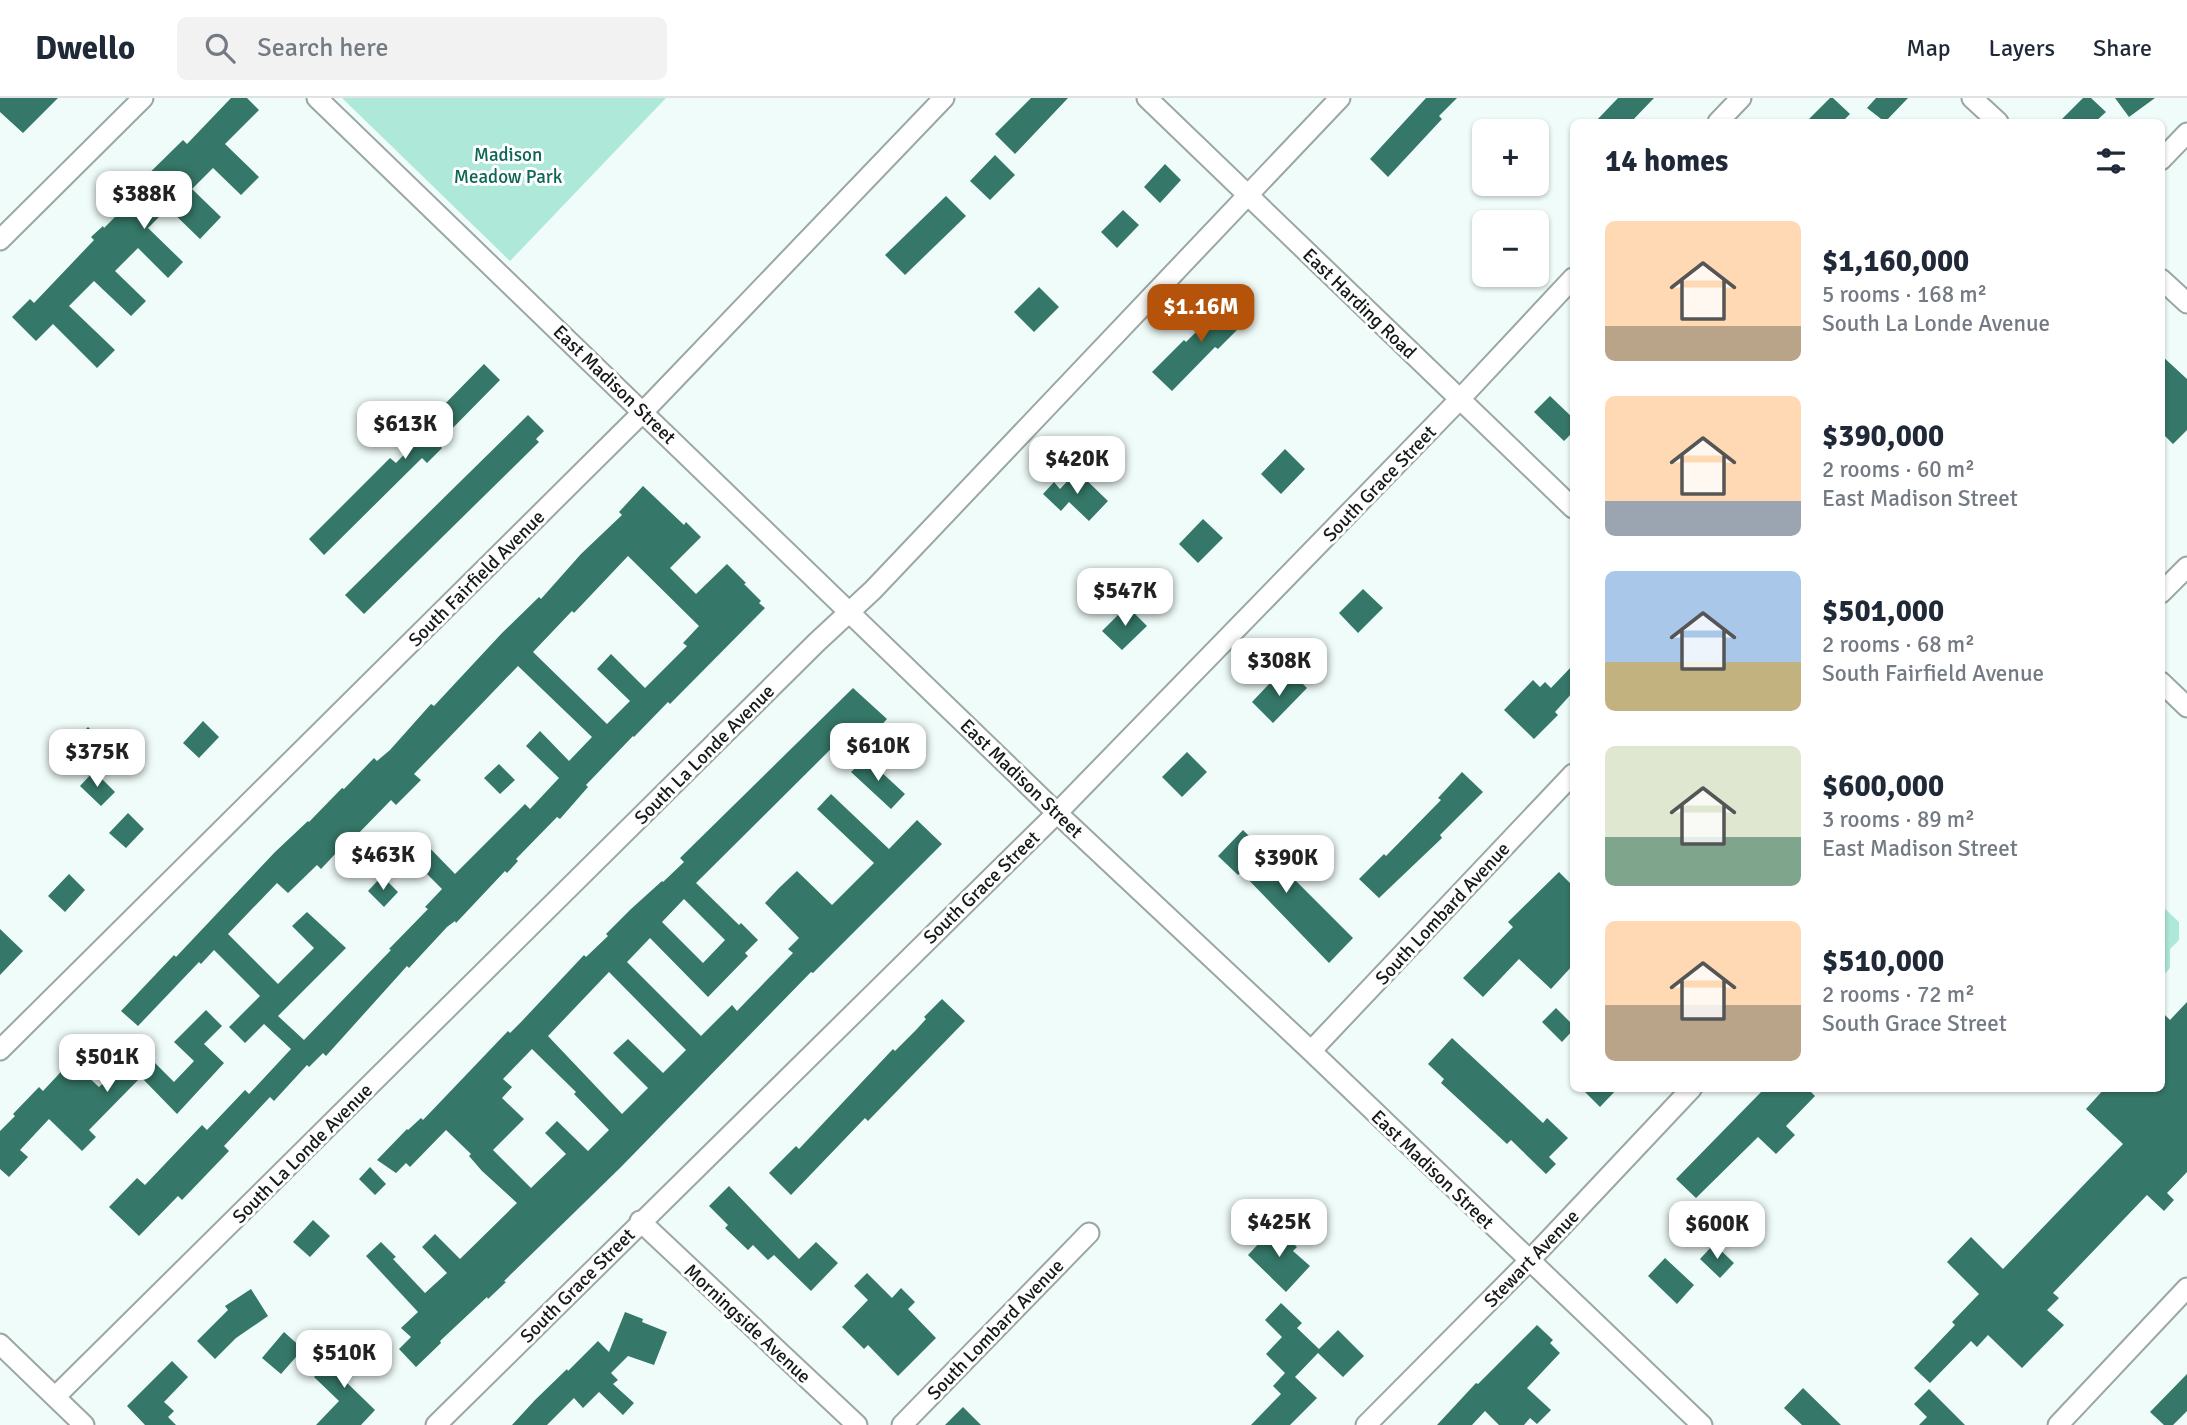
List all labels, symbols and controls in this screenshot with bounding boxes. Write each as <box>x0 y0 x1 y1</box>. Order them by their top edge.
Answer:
search box <box>177 17 667 80</box>
text: Dwello <box>35 28 135 69</box>
icon: search <box>201 29 239 67</box>
text: Search here <box>257 32 388 64</box>
text: Map <box>1906 33 1951 63</box>
text: Layers <box>1989 33 2055 63</box>
text: Share <box>2093 33 2152 63</box>
map controls <box>1472 119 1549 287</box>
button: + <box>1472 119 1549 196</box>
icon: filters <box>2092 142 2130 180</box>
park label: Madison Meadow Park <box>454 143 563 189</box>
text: 14 homes <box>1605 143 1728 180</box>
pin: $388K <box>95 172 193 231</box>
text: $388K <box>112 179 176 208</box>
button: − <box>1472 210 1549 287</box>
street label: East Harding Road <box>1297 243 1421 364</box>
text: $1,160,000 <box>1822 243 1969 280</box>
icon: home <box>1661 249 1745 333</box>
text: 5 rooms · 168 m² <box>1822 280 1987 309</box>
pin: $1.16M <box>1144 285 1258 344</box>
text: $1.16M <box>1163 292 1239 321</box>
text: South La Londe Avenue <box>1822 309 2050 338</box>
street label: East Madison Street <box>548 320 681 450</box>
pin: $613K <box>356 402 454 461</box>
text: $613K <box>373 409 437 438</box>
text: $390,000 <box>1822 418 1944 455</box>
street label: South Grace Street <box>1318 420 1442 547</box>
icon: home <box>1661 424 1745 508</box>
pin: $420K <box>1028 436 1126 496</box>
text: $420K <box>1045 444 1109 473</box>
text: 2 rooms · 60 m² <box>1822 455 1975 484</box>
text: East Madison Street <box>1822 484 2018 513</box>
street label: South Fairfield Avenue <box>403 505 550 652</box>
pin: $547K <box>1076 568 1174 628</box>
text: $547K <box>1093 576 1157 605</box>
text: $501,000 <box>1822 593 1944 630</box>
icon: home <box>1661 599 1745 683</box>
text: 2 rooms · 68 m² <box>1822 630 1975 659</box>
pin: $308K <box>1230 638 1328 698</box>
text: $308K <box>1247 646 1311 675</box>
text: South Fairfield Avenue <box>1822 659 2044 688</box>
street label: South La Londe Avenue <box>630 680 780 830</box>
street label: East Madison Street <box>955 714 1088 844</box>
pin: $610K <box>829 724 927 783</box>
pin: $375K <box>48 730 146 789</box>
text: $610K <box>846 731 910 760</box>
text: $375K <box>65 737 129 766</box>
text: $600,000 <box>1822 768 1944 805</box>
icon: home <box>1661 774 1745 858</box>
text: 3 rooms · 89 m² <box>1822 805 1975 834</box>
street label: South Grace Street <box>918 826 1045 949</box>
pin: $463K <box>334 832 432 892</box>
text: East Madison Street <box>1822 834 2018 863</box>
pin: $390K <box>1237 836 1335 895</box>
street label: South Lombard Avenue <box>1370 837 1515 990</box>
text: $463K <box>351 840 415 869</box>
text: $390K <box>1254 843 1318 872</box>
text: $510,000 <box>1822 943 1944 980</box>
icon: home <box>1661 949 1745 1033</box>
text: 2 rooms · 72 m² <box>1822 980 1975 1009</box>
text: South Grace Street <box>1822 1009 2007 1038</box>
pin: $501K <box>58 1034 156 1094</box>
text: $501K <box>75 1042 139 1071</box>
street label: South La Londe Avenue <box>228 1079 378 1229</box>
street label: East Madison Street <box>1366 1105 1499 1235</box>
pin: $425K <box>1230 1200 1328 1259</box>
pin: $600K <box>1668 1202 1766 1261</box>
street label: Stewart Avenue <box>1479 1205 1585 1313</box>
text: $425K <box>1247 1207 1311 1236</box>
text: $600K <box>1685 1209 1749 1238</box>
street label: South Grace Street <box>515 1223 640 1348</box>
street label: South Lombard Avenue <box>922 1254 1069 1405</box>
street label: Morningside Avenue <box>679 1259 816 1389</box>
pin: $510K <box>295 1330 393 1390</box>
text: $510K <box>312 1338 376 1367</box>

